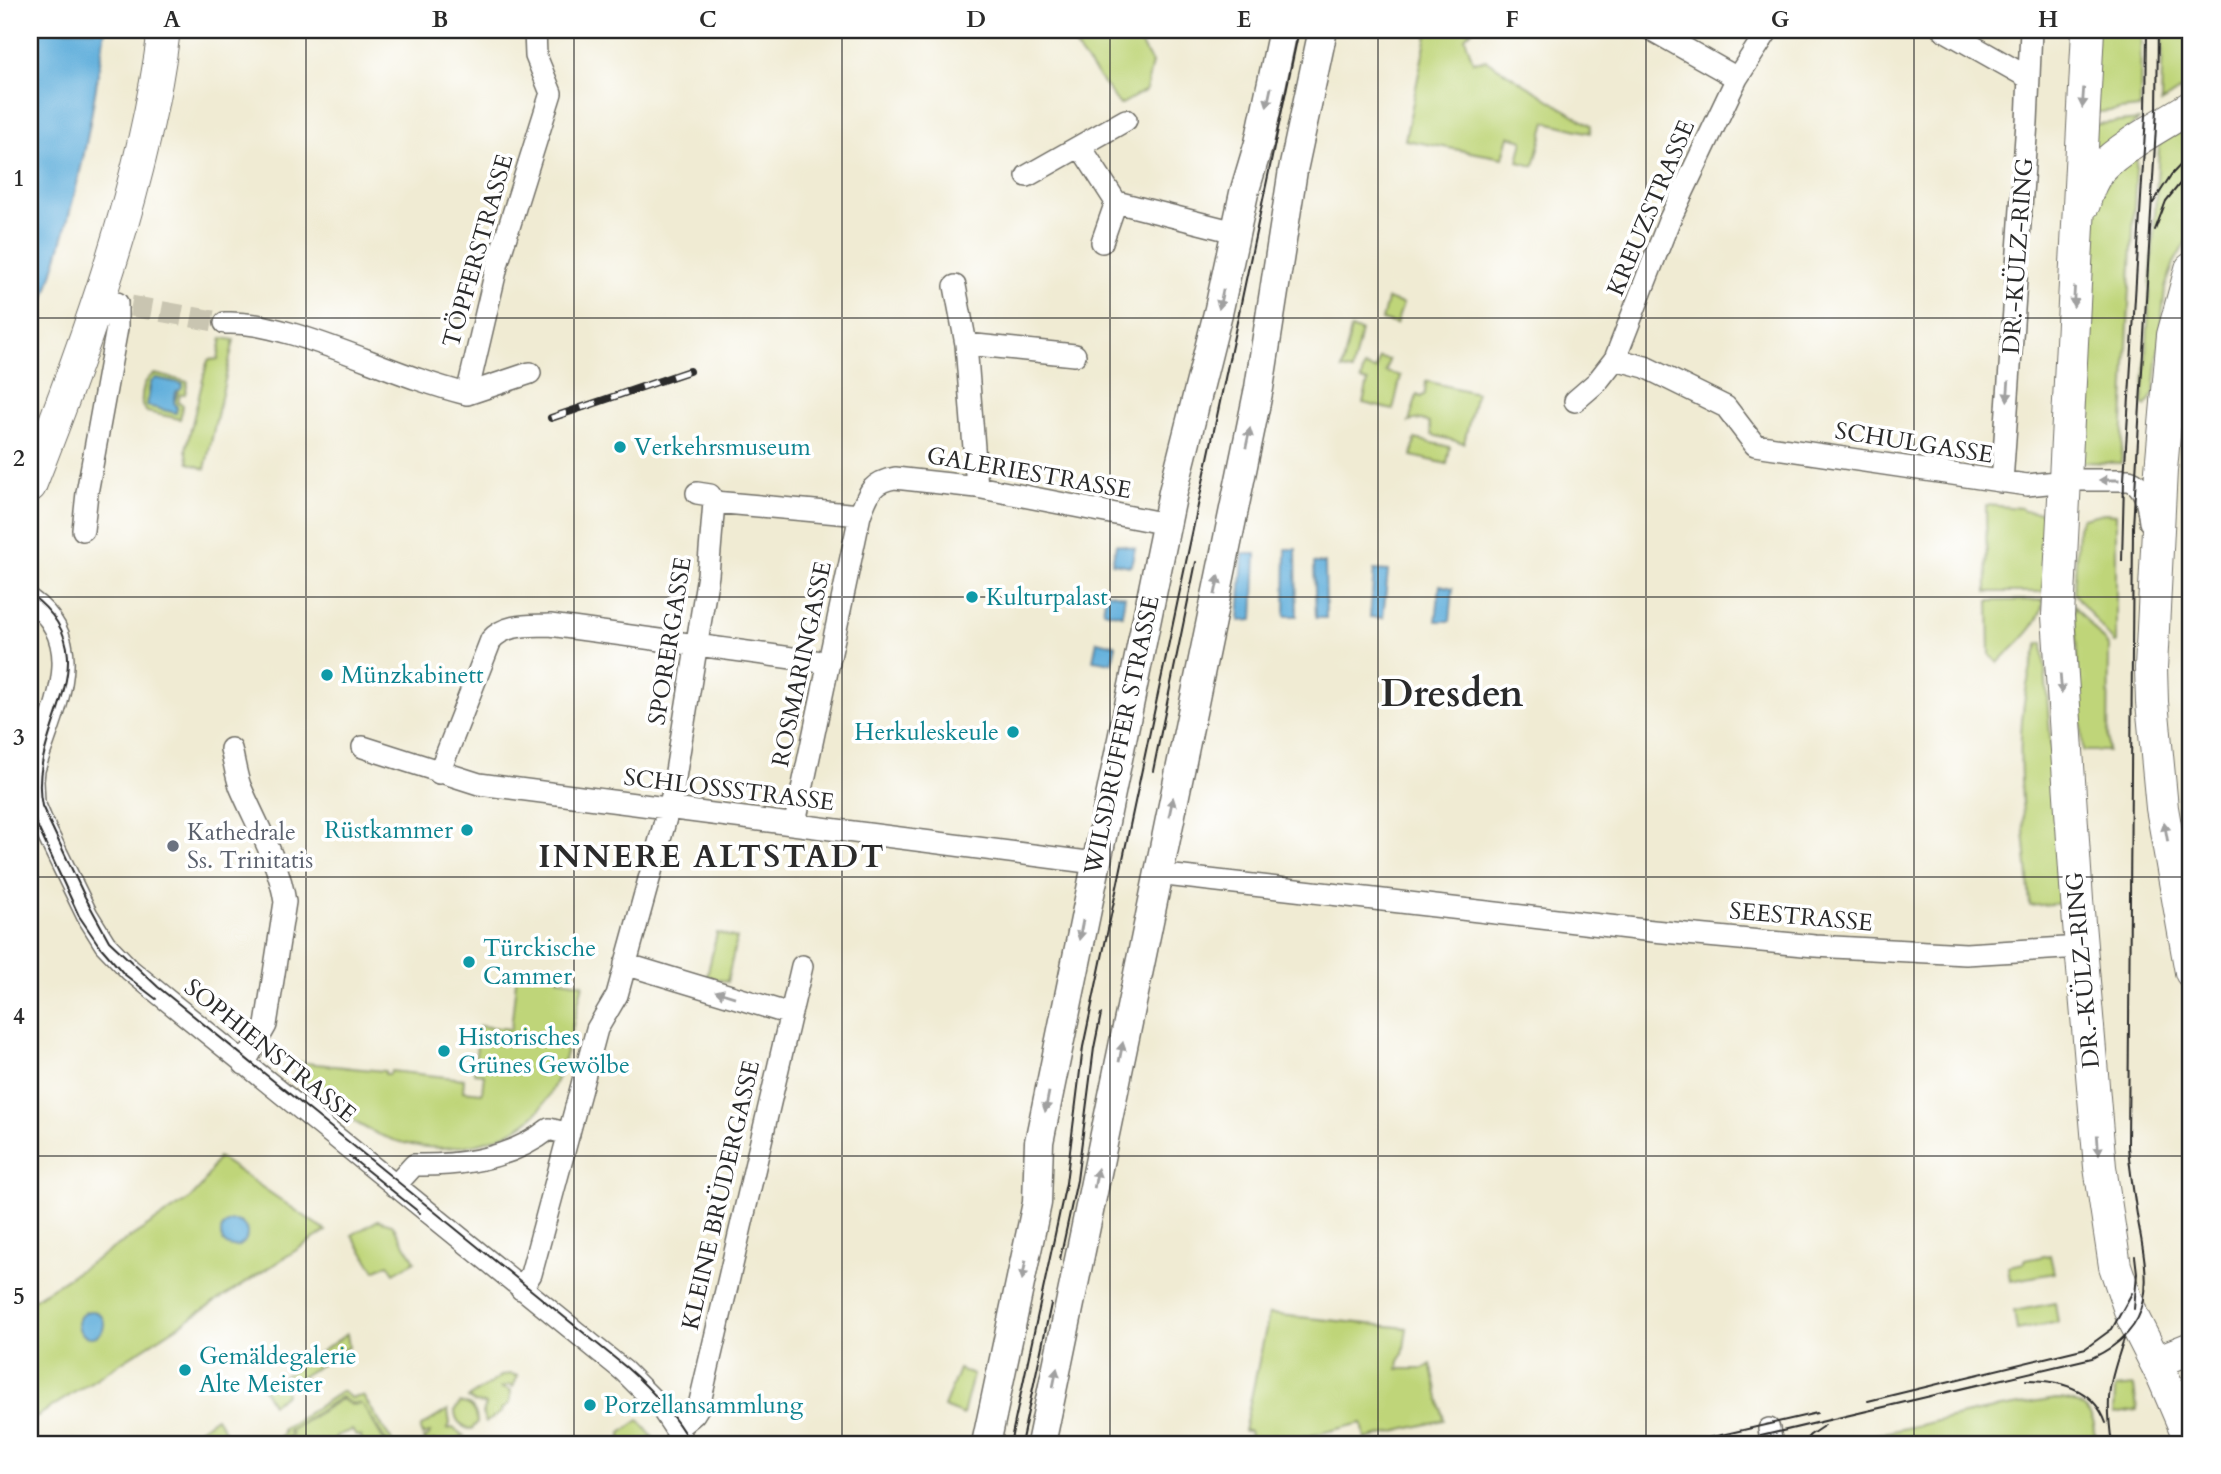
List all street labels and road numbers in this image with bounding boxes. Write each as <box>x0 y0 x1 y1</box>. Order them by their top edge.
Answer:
street label: KREUZSTRASSE <box>1599 115 1703 301</box>
street label: TÖPFERSTRASSE <box>435 150 521 352</box>
street label: DR.-KÜLZ-RING <box>1995 157 2041 355</box>
street label: SCHULGASSE <box>1833 414 1995 472</box>
street label: GALERIESTRASSE <box>924 439 1134 507</box>
street label: SPORERGASSE <box>640 554 700 728</box>
street label: ROSMARINGASSE <box>764 558 840 770</box>
street label: WILSDRUFFER STRASSE <box>1076 592 1168 878</box>
street label: SCHLOSSSTRASSE <box>622 761 836 819</box>
street label: DR.-KÜLZ-RING <box>2058 870 2108 1070</box>
street label: SEESTRASSE <box>1728 894 1874 940</box>
street label: SOPHIENSTRASSE <box>177 971 363 1131</box>
street label: KLEINE BRÜDERGASSE <box>674 1057 768 1333</box>

